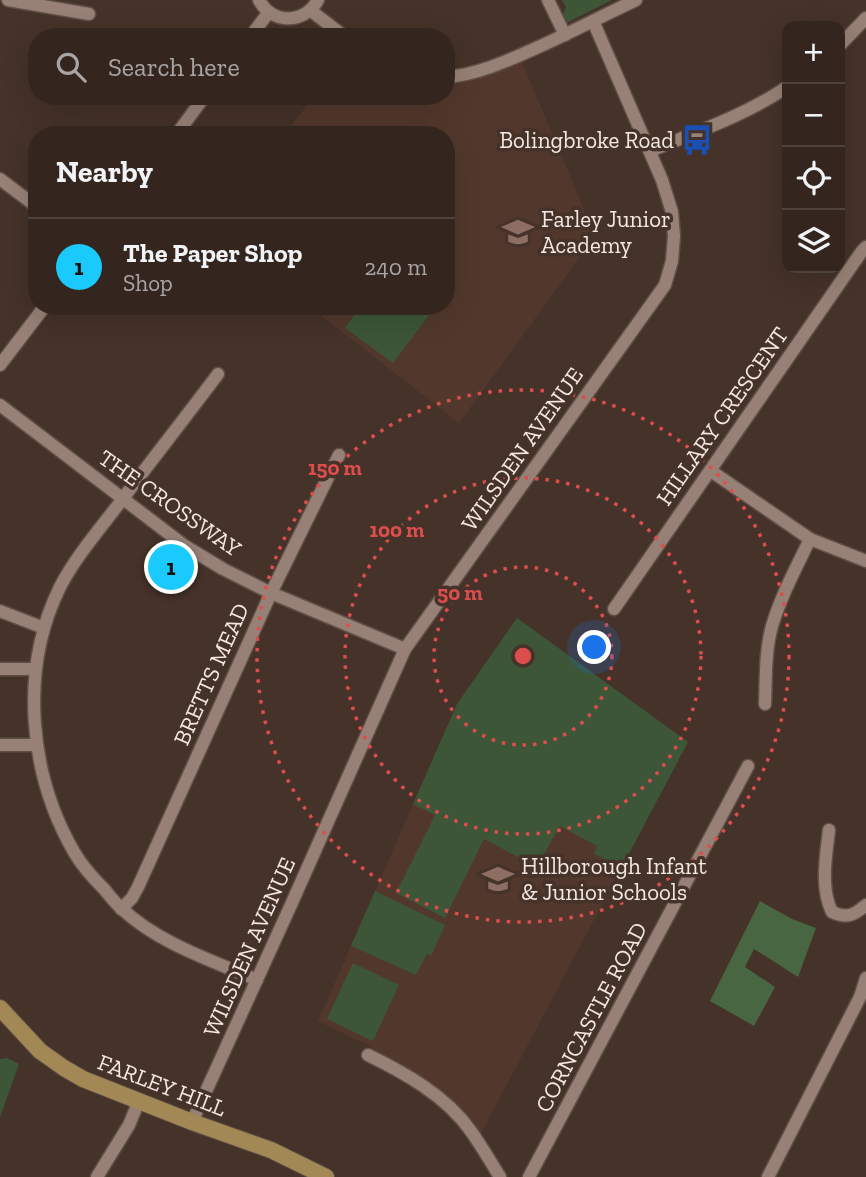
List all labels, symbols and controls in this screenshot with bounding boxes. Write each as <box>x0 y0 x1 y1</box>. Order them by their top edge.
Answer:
map controls <box>782 21 845 273</box>
button: + <box>782 21 845 84</box>
search box <box>28 28 455 105</box>
icon: search <box>52 48 90 86</box>
text: Search here <box>108 51 240 83</box>
button: − <box>782 84 845 147</box>
bus stop icon: Bolingbroke Road <box>680 123 714 157</box>
place label: Bolingbroke Road <box>499 126 674 154</box>
button: locate <box>782 147 845 210</box>
text: Nearby <box>56 154 153 190</box>
place label: Farley Junior Academy <box>541 205 671 259</box>
button: layers <box>782 210 845 273</box>
school or university icon: Farley Junior Academy <box>501 215 535 249</box>
text: The Paper Shop <box>123 237 302 269</box>
text: 1 <box>74 253 84 281</box>
text: 240 m <box>364 253 427 281</box>
text: Shop <box>123 269 173 297</box>
street label: HILLARY CRESCENT <box>650 321 794 511</box>
street label: WILSDEN AVENUE <box>455 362 589 536</box>
street label: THE CROSSWAY <box>93 443 248 563</box>
text: 150 m <box>308 455 363 480</box>
text: 100 m <box>370 517 425 542</box>
pin: 1 <box>148 541 194 593</box>
text: 50 m <box>437 580 483 605</box>
street label: BRETTS MEAD <box>167 599 255 749</box>
your location <box>577 630 611 664</box>
centre of rings <box>511 644 535 668</box>
place label: Hillborough Infant & Junior Schools <box>521 852 707 906</box>
street label: WILSDEN AVENUE <box>197 853 301 1041</box>
school or university icon: Hillborough Infant & Junior Schools <box>481 862 515 896</box>
street label: CORNCASTLE ROAD <box>529 917 653 1117</box>
street label: FARLEY HILL <box>94 1048 231 1122</box>

